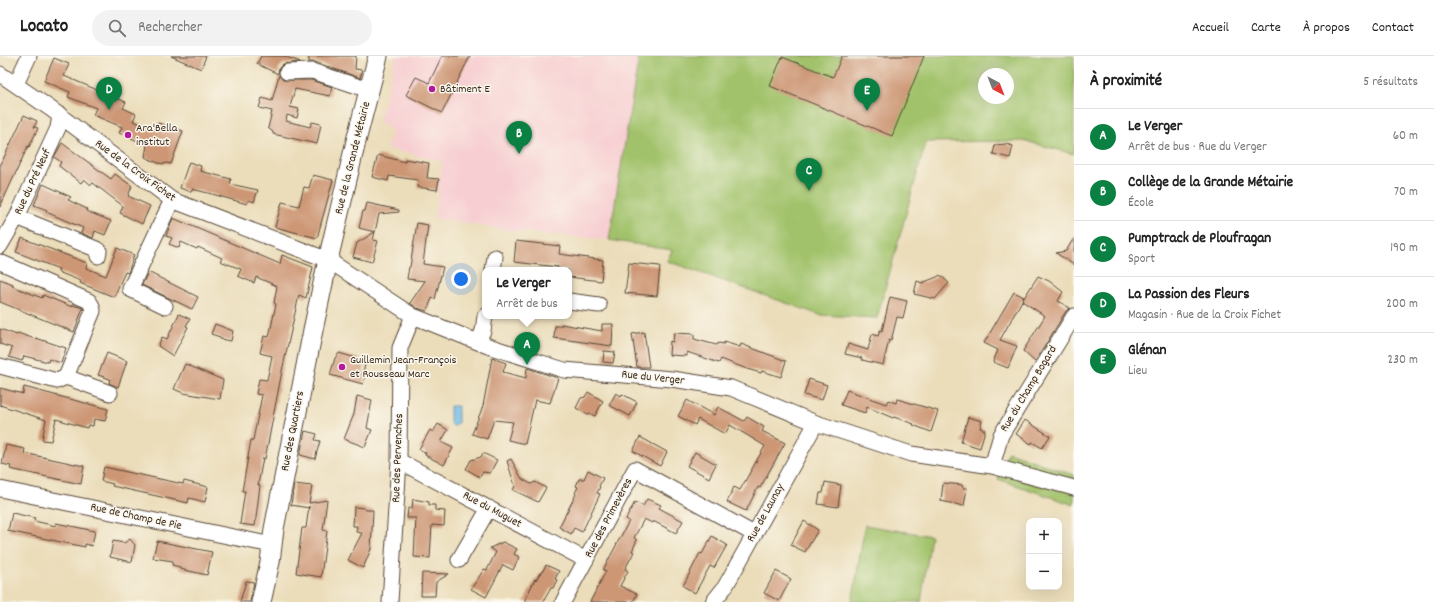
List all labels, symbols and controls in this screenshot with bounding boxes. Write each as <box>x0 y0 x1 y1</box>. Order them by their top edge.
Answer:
search box <box>92 10 372 46</box>
text: Locato <box>20 14 68 41</box>
icon: search <box>106 17 128 39</box>
text: Rechercher <box>138 17 202 39</box>
text: Accueil <box>1192 18 1229 38</box>
text: Carte <box>1251 18 1281 38</box>
text: À propos <box>1303 18 1350 38</box>
text: Contact <box>1372 18 1414 38</box>
north arrow <box>978 68 1014 104</box>
text: À proximité <box>1090 70 1162 94</box>
text: 5 résultats <box>1363 73 1418 92</box>
pin: D <box>96 77 122 110</box>
pin: E <box>854 78 880 111</box>
place label: Bâtiment E <box>440 81 491 98</box>
marker: Bâtiment E <box>427 84 437 94</box>
street label: Rue de la Grande Métairie <box>331 100 375 216</box>
text: Le Verger <box>1128 116 1182 138</box>
place label: Ara'Bella institut <box>136 120 178 151</box>
pin: B <box>506 121 532 154</box>
text: A <box>1099 127 1107 146</box>
text: 60 m <box>1393 127 1418 146</box>
marker: Ara'Bella institut <box>123 130 133 140</box>
street label: Rue de la Croix Fichet <box>91 136 180 207</box>
text: Arrêt de bus · Rue du Verger <box>1128 138 1267 157</box>
street label: Rue du Pré Neuf <box>10 146 56 218</box>
pin: C <box>796 158 822 191</box>
text: Collège de la Grande Métairie <box>1128 172 1293 194</box>
text: B <box>1100 183 1106 202</box>
text: 70 m <box>1394 183 1418 202</box>
text: École <box>1128 194 1154 213</box>
text: Pumptrack de Ploufragan <box>1128 228 1271 250</box>
text: C <box>1100 239 1106 258</box>
text: 190 m <box>1390 239 1418 258</box>
text: Sport <box>1128 250 1155 269</box>
popup <box>482 267 572 319</box>
your location <box>451 269 471 289</box>
text: Le Verger <box>496 273 550 295</box>
text: La Passion des Fleurs <box>1128 284 1249 306</box>
text: Arrêt de bus <box>496 295 558 314</box>
text: D <box>1100 295 1106 314</box>
text: 200 m <box>1386 295 1418 314</box>
text: Magasin · Rue de la Croix Fichet <box>1128 306 1281 325</box>
pin: A <box>514 332 540 365</box>
text: Glénan <box>1128 340 1167 362</box>
street label: Rue du Champ Bogard <box>996 343 1062 435</box>
text: E <box>1100 351 1106 370</box>
text: 230 m <box>1388 351 1418 370</box>
place label: Guillemin Jean-François et Rousseau Marc <box>350 352 456 383</box>
marker: Guillemin Jean-François et Rousseau Marc <box>337 362 347 372</box>
text: Lieu <box>1128 362 1147 381</box>
street label: Rue du Verger <box>621 366 686 390</box>
street label: Rue des Quartiers <box>277 389 309 473</box>
street label: Rue des Pervenches <box>388 413 408 503</box>
street label: Rue des Primevères <box>581 475 637 561</box>
street label: Rue de Launay <box>743 480 790 545</box>
street label: Rue du Muguet <box>459 487 525 533</box>
street label: Rue de Champ de Pie <box>89 499 183 535</box>
map controls <box>1026 518 1062 590</box>
button: + <box>1026 518 1062 554</box>
button: − <box>1026 554 1062 590</box>

